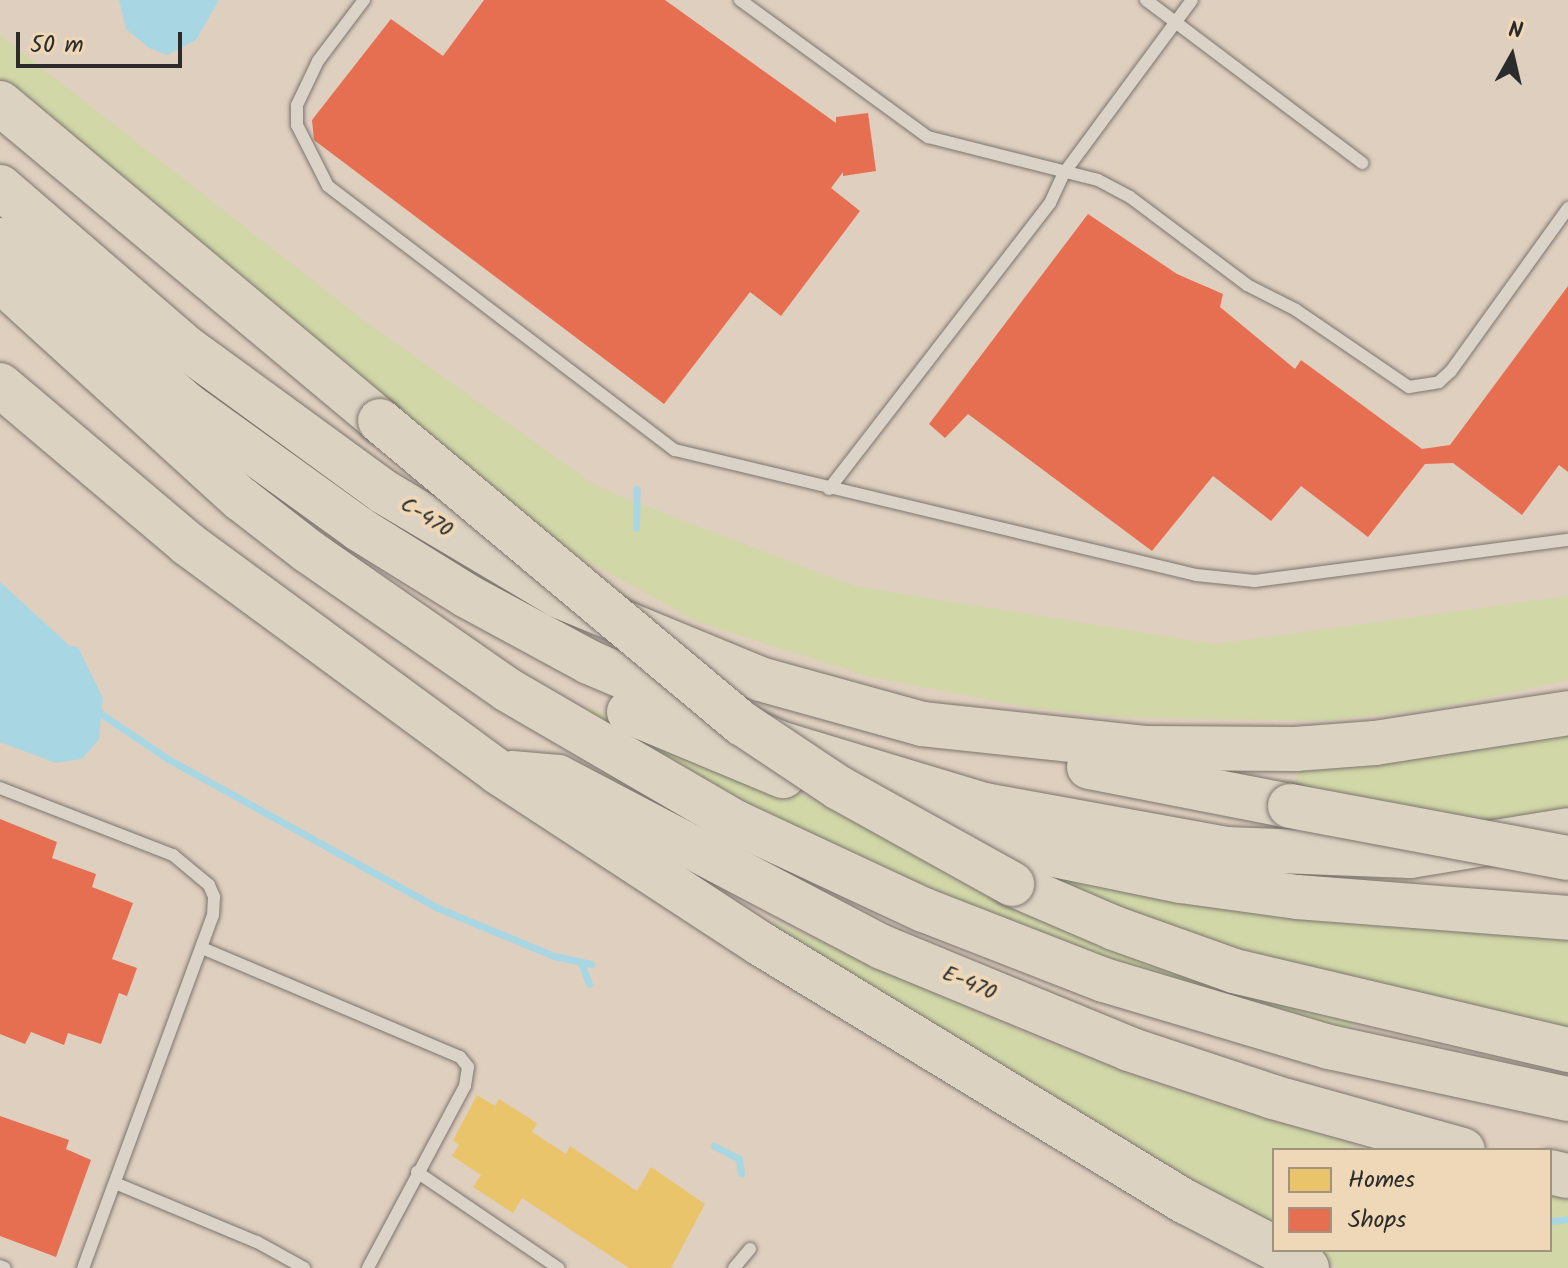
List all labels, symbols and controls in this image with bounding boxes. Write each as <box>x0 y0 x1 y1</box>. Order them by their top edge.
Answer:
text: N <box>1506 13 1525 50</box>
scale bar <box>20 16 186 66</box>
north arrow <box>1472 16 1552 96</box>
text: 50 m <box>30 26 84 65</box>
street label: C-470 <box>395 492 457 544</box>
street label: E-470 <box>938 961 1000 1007</box>
legend <box>1272 1148 1552 1252</box>
text: Homes <box>1348 1161 1415 1200</box>
text: Shops <box>1348 1201 1406 1240</box>

